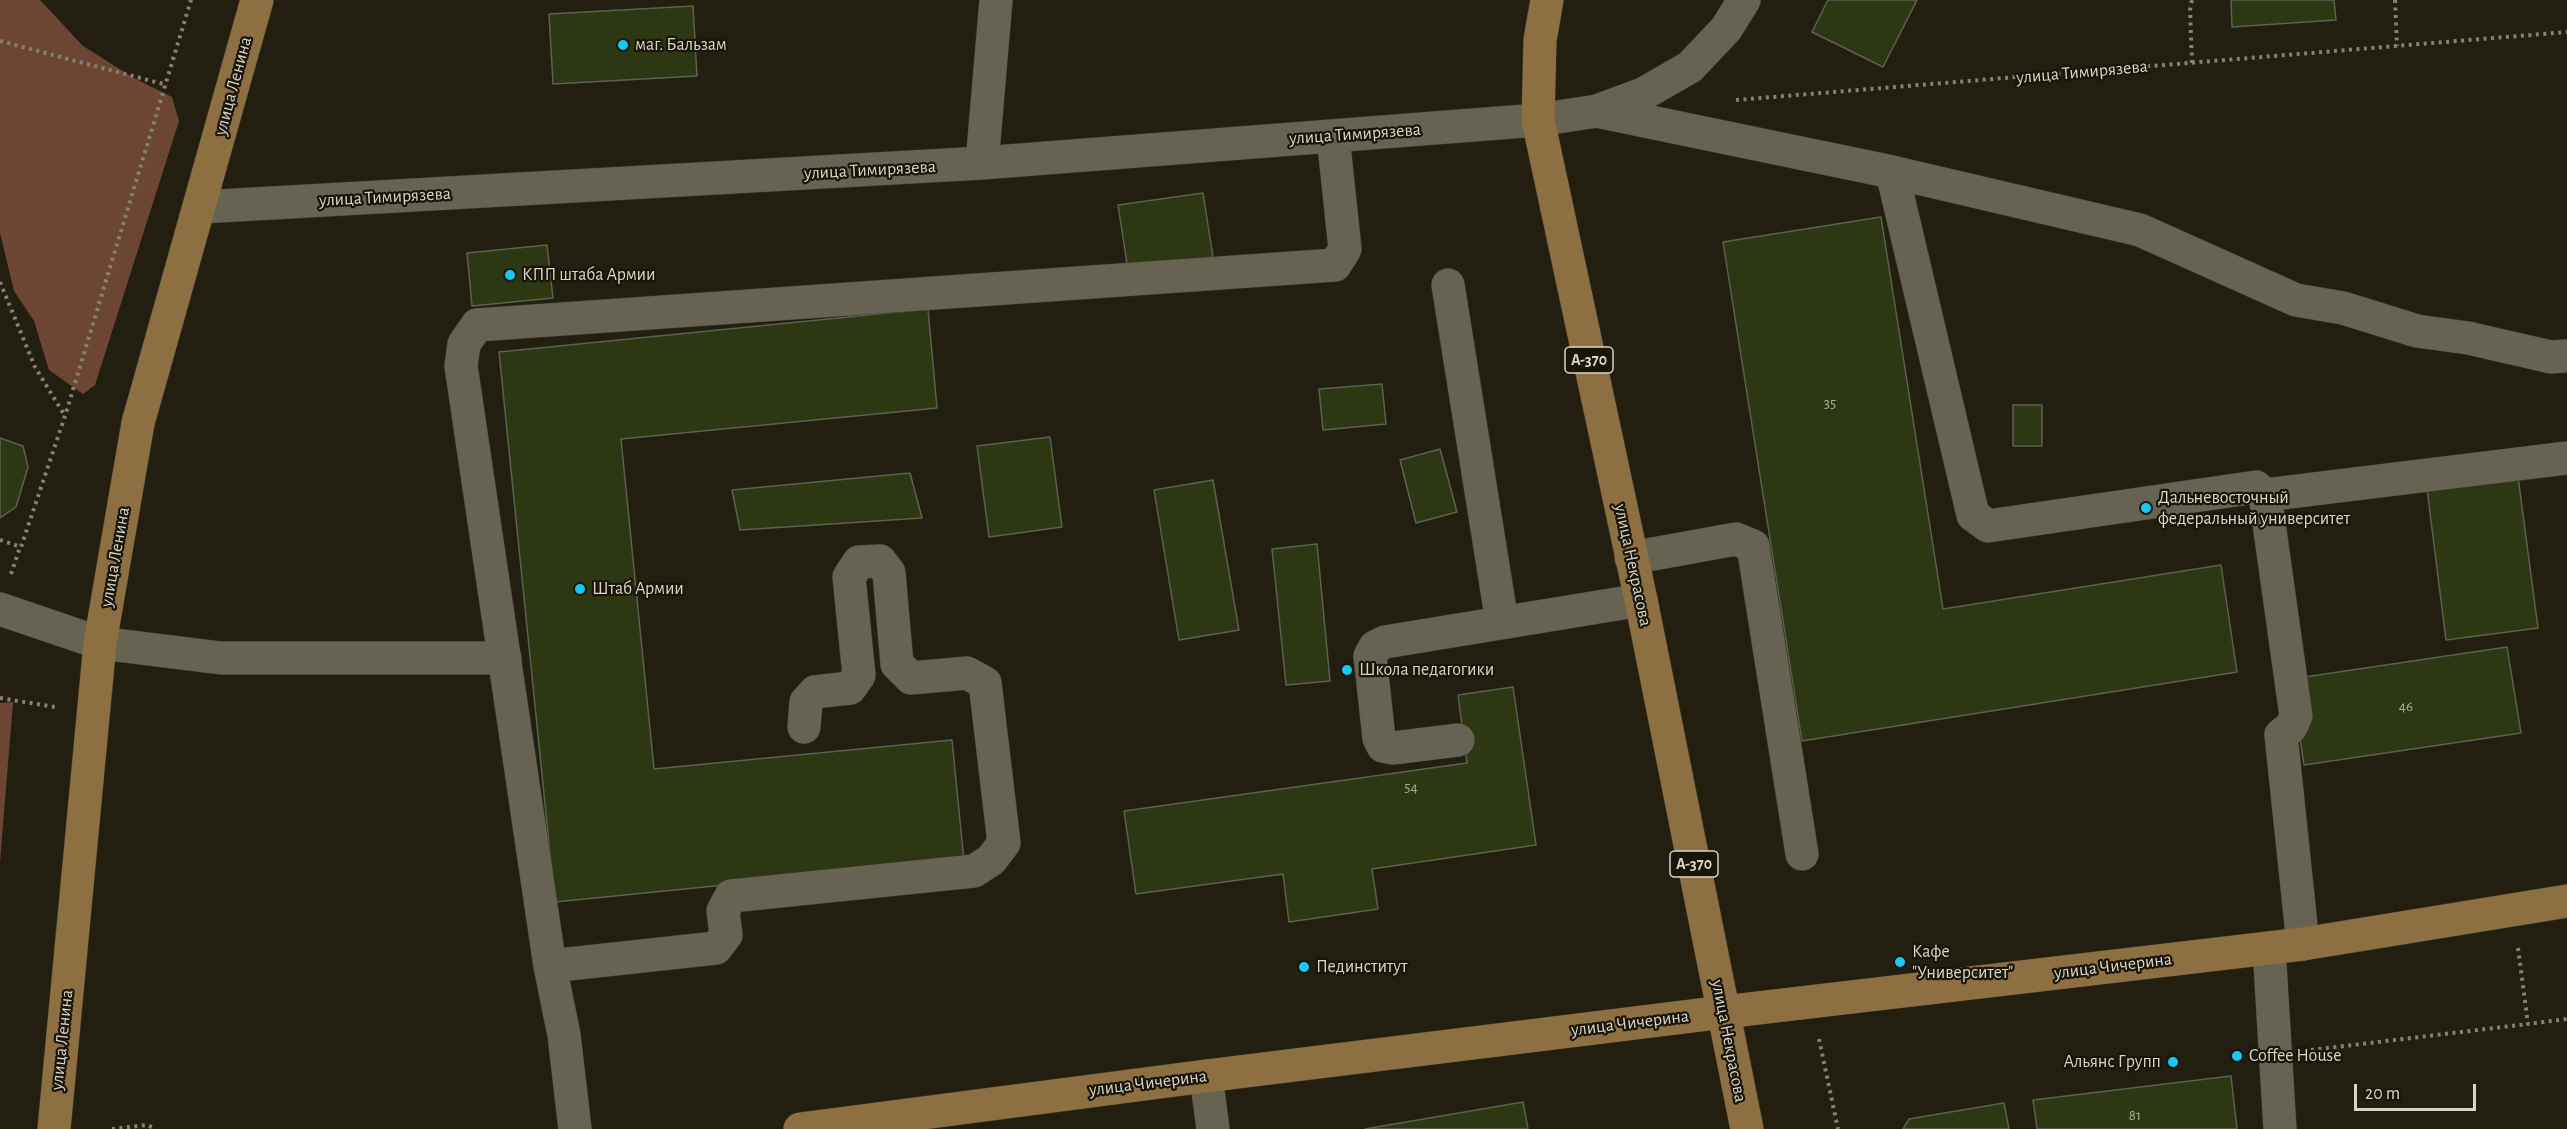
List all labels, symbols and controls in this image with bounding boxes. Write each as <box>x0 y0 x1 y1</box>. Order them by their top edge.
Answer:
street label: улица Ленина <box>209 34 257 138</box>
place label: маг. Бальзам <box>635 34 727 56</box>
marker: маг. Бальзам <box>616 38 630 52</box>
street label: улица Тимирязева <box>2015 55 2149 89</box>
street label: улица Тимирязева <box>1288 119 1422 149</box>
street label: улица Тимирязева <box>804 156 936 184</box>
street label: улица Тимирязева <box>319 183 451 211</box>
place label: КПП штаба Армии <box>522 264 655 286</box>
marker: КПП штаба Армии <box>503 268 517 282</box>
road number: А-370 <box>1565 347 1613 373</box>
house number: 35 <box>1824 394 1836 412</box>
place label: Дальневосточный федеральный университет <box>2158 487 2350 530</box>
marker: Дальневосточный федеральный университет <box>2139 501 2153 515</box>
street label: улица Некрасова <box>1609 502 1657 628</box>
street label: улица Ленина <box>96 505 134 609</box>
place label: Штаб Армии <box>592 578 684 600</box>
marker: Штаб Армии <box>573 582 587 596</box>
place label: Школа педагогики <box>1359 659 1494 681</box>
marker: Школа педагогики <box>1340 663 1354 677</box>
house number: 46 <box>2399 697 2413 715</box>
house number: 54 <box>1404 778 1418 796</box>
road number: А-370 <box>1670 851 1718 877</box>
place label: Кафе "Университет" <box>1912 941 2013 984</box>
street label: улица Чичерина <box>2053 948 2173 984</box>
marker: Кафе "Университет" <box>1893 955 1907 969</box>
place label: Пединститут <box>1316 956 1407 978</box>
marker: Пединститут <box>1297 960 1311 974</box>
street label: улица Некрасова <box>1707 978 1751 1104</box>
street label: улица Ленина <box>46 989 78 1091</box>
street label: улица Чичерина <box>1570 1005 1690 1041</box>
place label: Coffee House <box>2249 1045 2342 1067</box>
marker: Coffee House <box>2230 1049 2244 1063</box>
place label: Альянс Групп <box>2063 1051 2161 1073</box>
marker: Альянс Групп <box>2166 1055 2180 1069</box>
street label: улица Чичерина <box>1088 1065 1208 1101</box>
scale bar <box>2357 1072 2478 1110</box>
text: 20 m <box>2365 1085 2400 1103</box>
house number: 81 <box>2129 1106 2141 1124</box>

